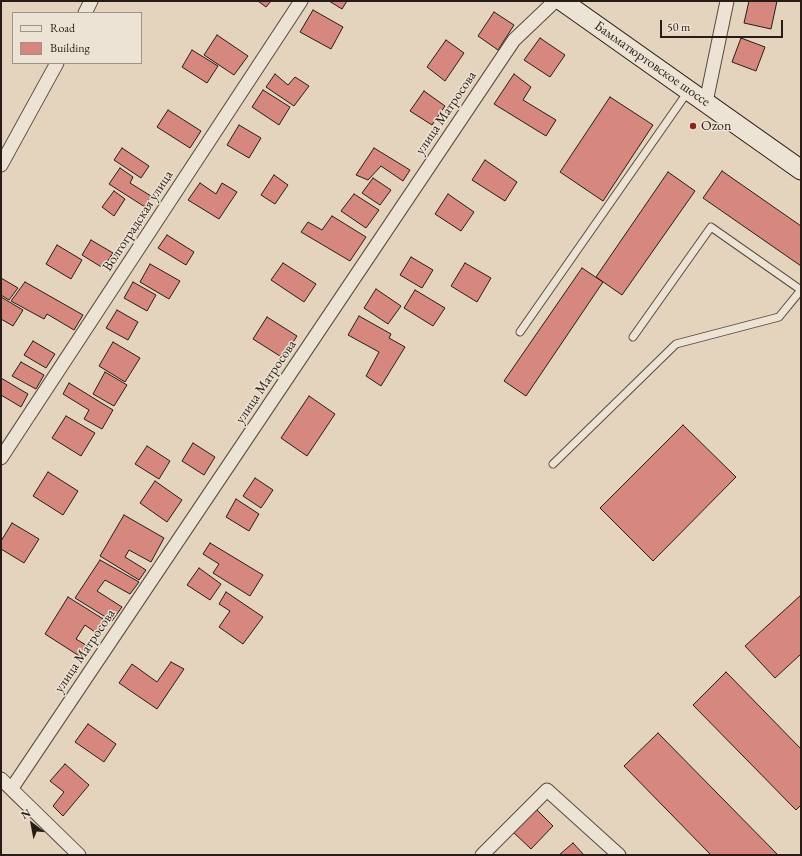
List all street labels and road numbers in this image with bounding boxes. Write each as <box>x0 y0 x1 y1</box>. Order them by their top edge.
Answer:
street label: Бамматюртовское шоссе <box>591 18 713 110</box>
street label: улица Матросова <box>412 68 480 158</box>
street label: Волгоградская улица <box>99 168 177 274</box>
street label: улица Матросова <box>232 337 300 427</box>
street label: улица Матросова <box>51 606 119 696</box>

